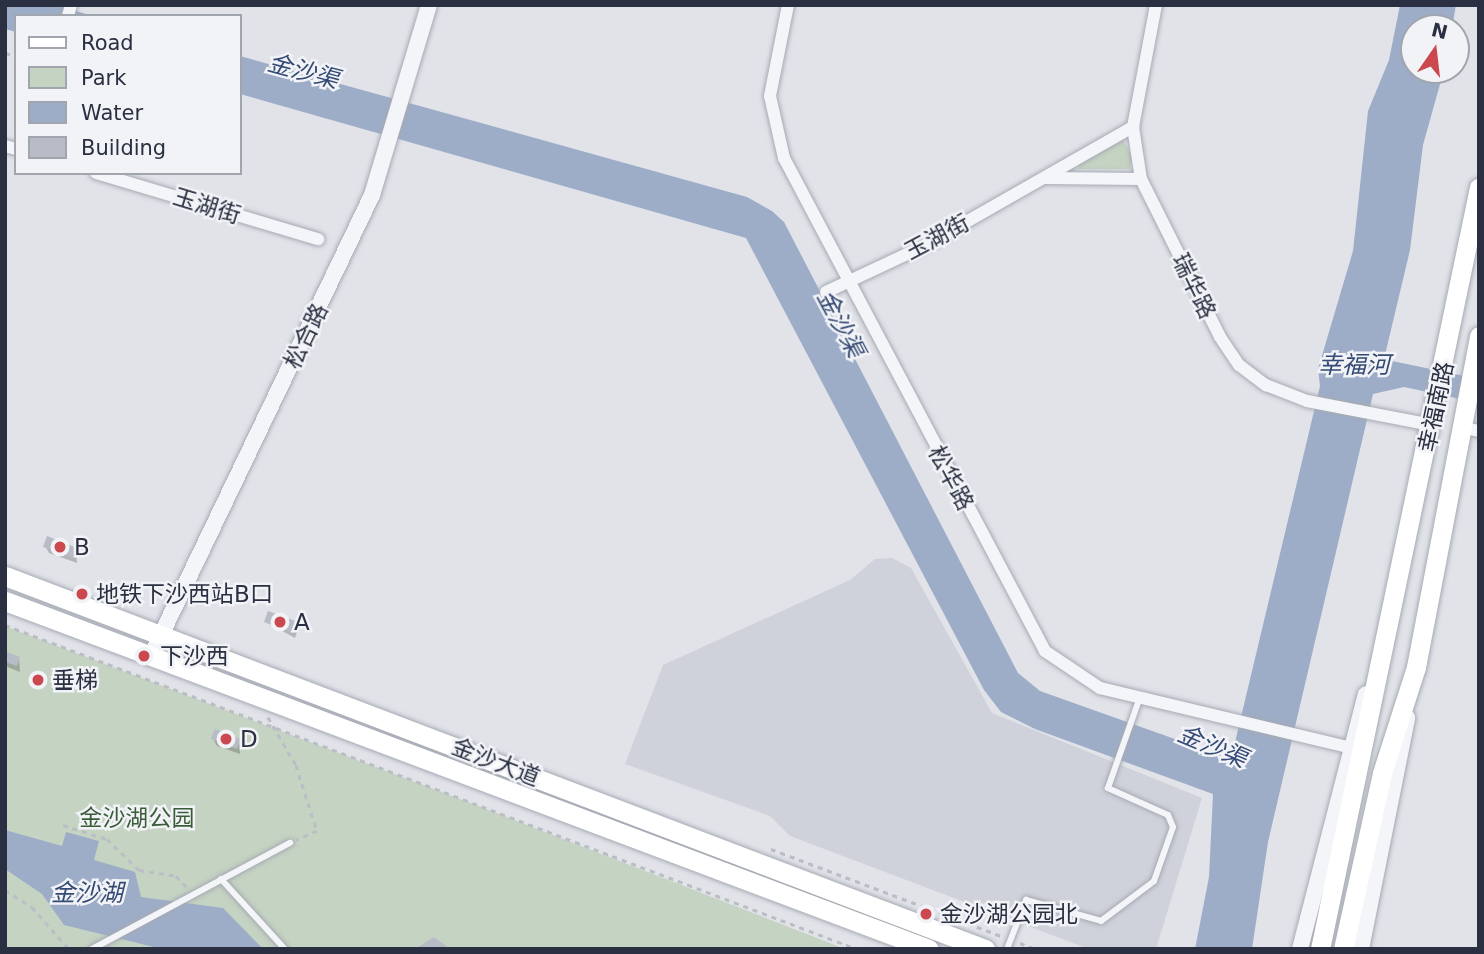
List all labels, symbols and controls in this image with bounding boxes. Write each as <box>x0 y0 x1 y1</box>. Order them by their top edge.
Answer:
legend <box>14 14 242 175</box>
north arrow <box>1400 14 1470 84</box>
text: N <box>1429 18 1450 43</box>
text: Road <box>81 31 134 55</box>
water label: 金沙渠 <box>264 49 342 95</box>
text: Park <box>81 66 126 90</box>
text: Water <box>81 101 143 125</box>
text: Building <box>81 136 166 160</box>
street label: 玉湖街 <box>170 183 244 229</box>
street label: 玉湖街 <box>900 209 974 265</box>
street label: 瑞华路 <box>1166 249 1222 323</box>
water label: 金沙渠 <box>810 285 870 363</box>
street label: 松合路 <box>278 299 334 373</box>
water label: 幸福河 <box>1318 352 1390 380</box>
street label: 幸福南路 <box>1413 359 1459 455</box>
street label: 松华路 <box>923 441 979 515</box>
place label: B <box>74 533 90 561</box>
marker: B <box>52 539 68 555</box>
place label: 地铁下沙西站B口 <box>96 580 273 608</box>
marker: 地铁下沙西站B口 <box>74 586 90 602</box>
place label: A <box>294 608 310 636</box>
marker: A <box>272 614 288 630</box>
place label: 下沙西 <box>160 642 229 670</box>
marker: 下沙西 <box>134 646 154 666</box>
place label: 垂梯 <box>52 666 98 694</box>
marker: 垂梯 <box>30 672 46 688</box>
water label: 金沙渠 <box>1173 720 1251 774</box>
place label: D <box>240 725 258 753</box>
marker: D <box>218 731 234 747</box>
street label: 金沙大道 <box>448 733 544 791</box>
park label: 金沙湖公园 <box>80 804 194 832</box>
water label: 金沙湖 <box>51 880 123 908</box>
place label: 金沙湖公园北 <box>940 900 1078 928</box>
marker: 金沙湖公园北 <box>918 906 934 922</box>

